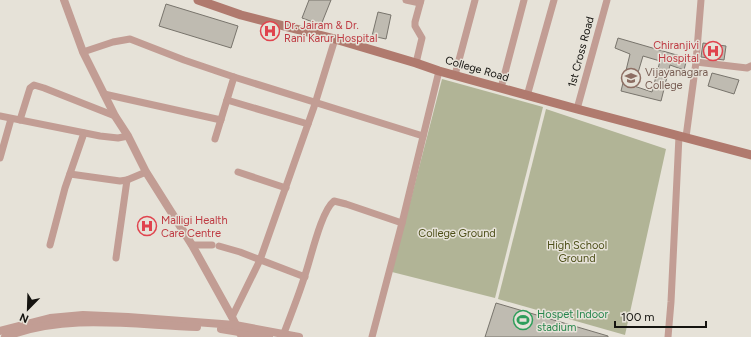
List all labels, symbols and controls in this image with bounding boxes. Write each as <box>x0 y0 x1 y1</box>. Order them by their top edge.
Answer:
street label: 1st Cross Road <box>565 15 597 89</box>
place label: Dr. Jairam & Dr. Rani Karur Hospital <box>284 19 377 45</box>
hospital icon: Dr. Jairam & Dr. Rani Karur Hospital <box>259 20 281 42</box>
place label: Chiranjivi Hospital <box>653 39 699 65</box>
hospital icon: Chiranjivi Hospital <box>702 40 724 62</box>
street label: College Road <box>444 54 510 84</box>
place label: Vijayanagara College <box>645 66 708 92</box>
school or university icon: Vijayanagara College <box>620 67 642 89</box>
place label: Malligi Health Care Centre <box>161 214 228 240</box>
hospital icon: Malligi Health Care Centre <box>136 215 158 237</box>
park label: College Ground <box>418 227 496 240</box>
park label: High School Ground <box>547 239 607 265</box>
north arrow <box>8 289 48 329</box>
scale bar <box>615 303 706 329</box>
place label: Hospet Indoor stadium <box>537 308 608 334</box>
sports icon: Hospet Indoor stadium <box>512 309 534 331</box>
text: N <box>18 310 31 325</box>
text: 100 m <box>621 310 655 324</box>

